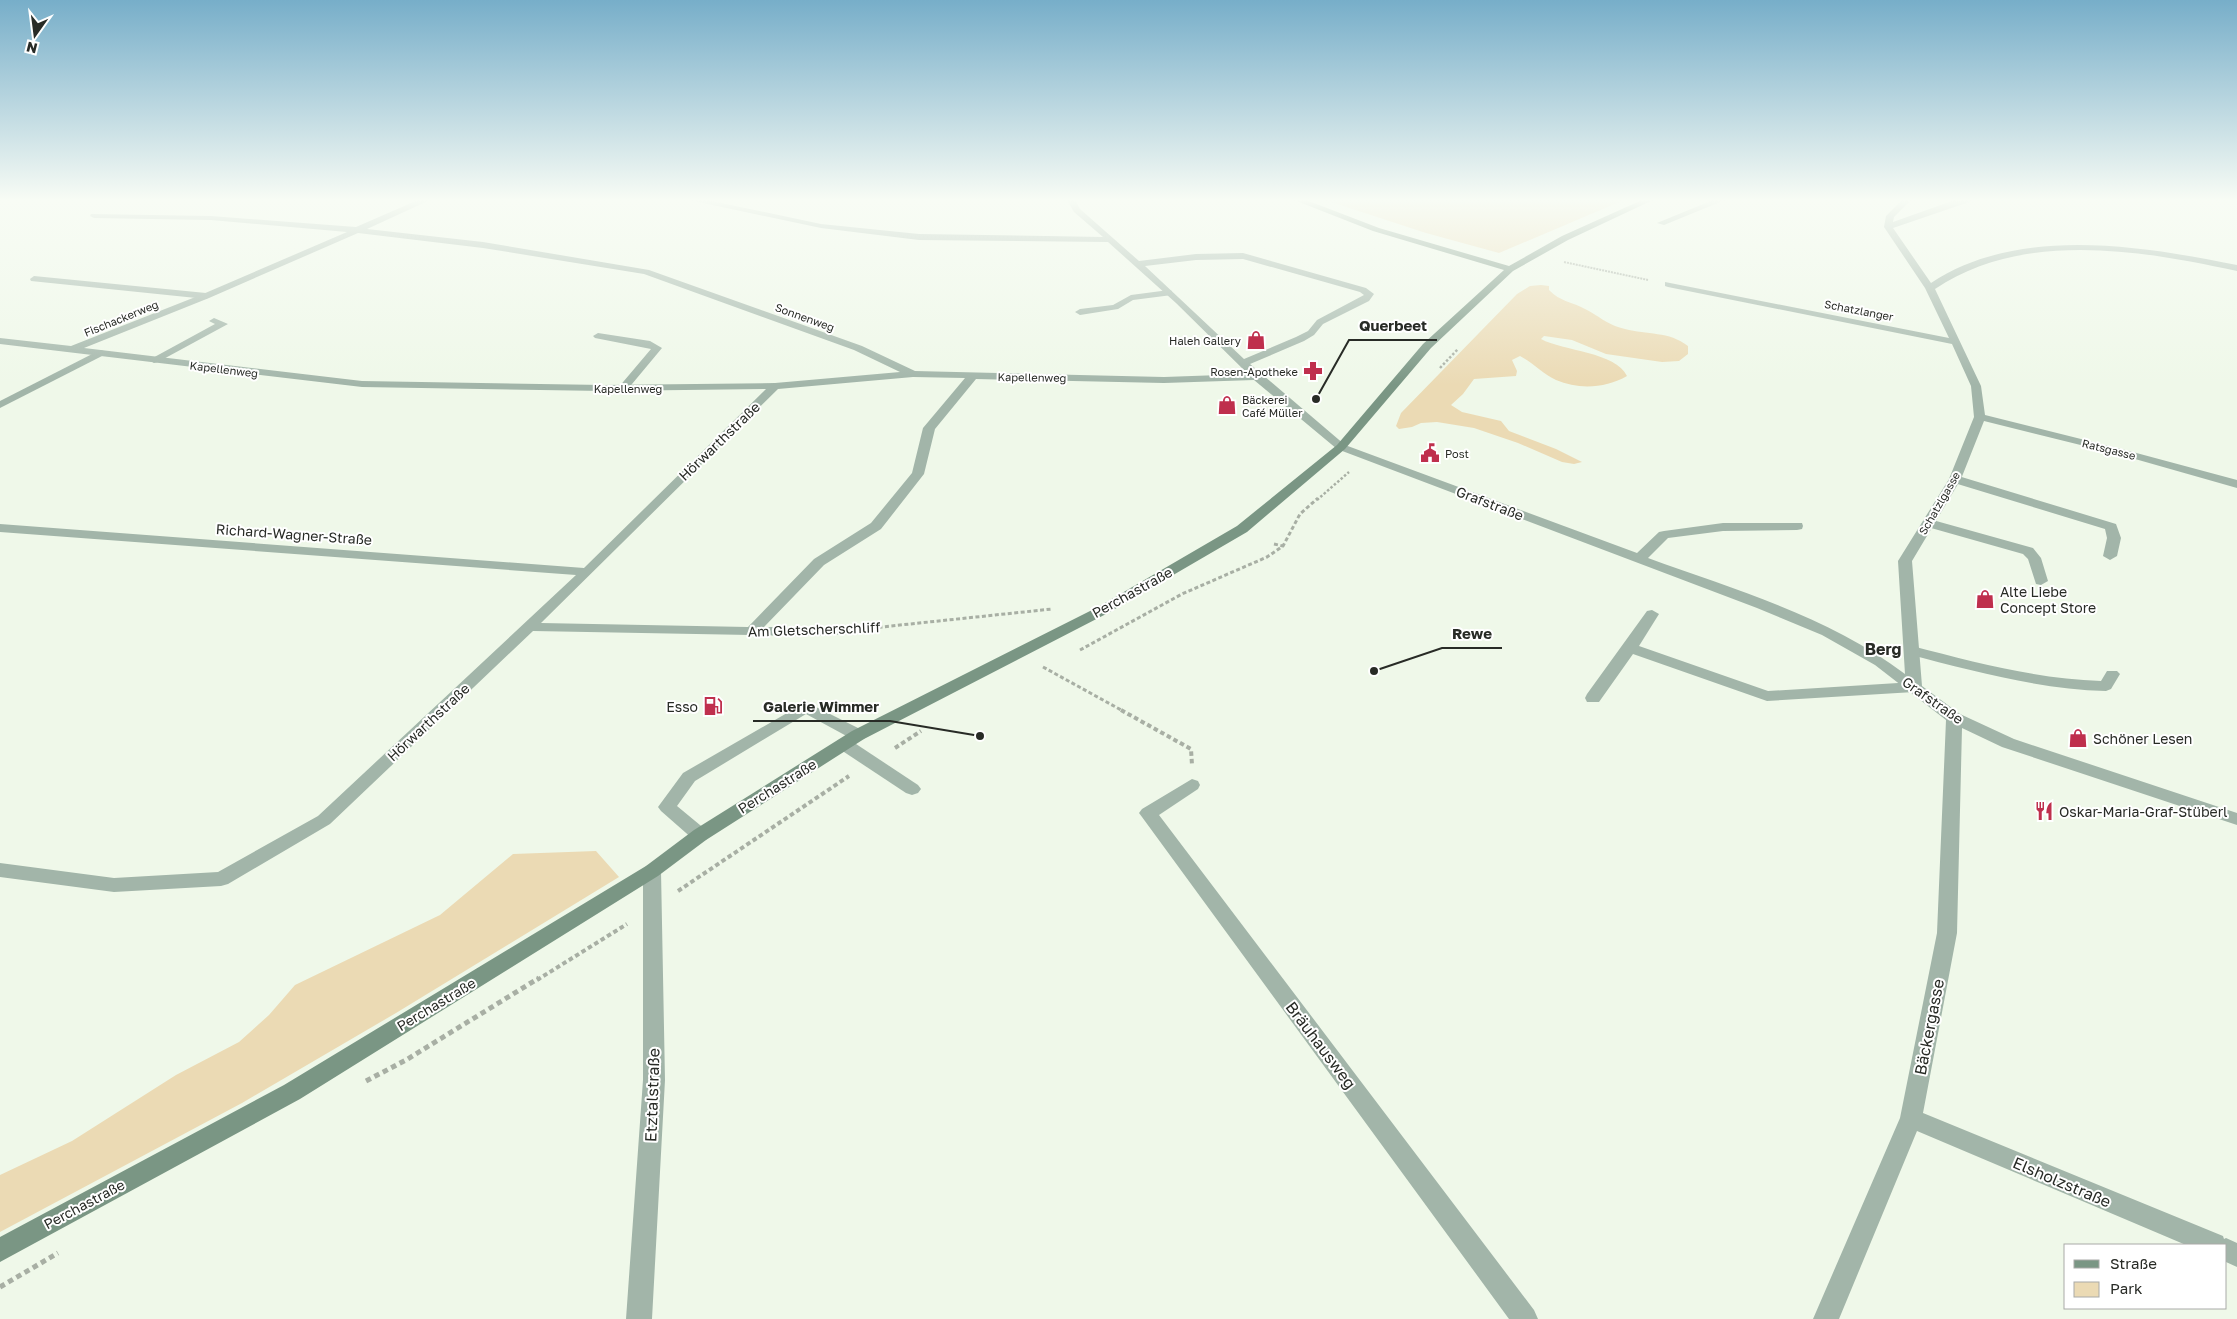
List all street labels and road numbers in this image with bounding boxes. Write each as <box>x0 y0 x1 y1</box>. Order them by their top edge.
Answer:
street label: Fischackerweg <box>82 297 160 339</box>
street label: Schatzlanger <box>1823 297 1895 323</box>
street label: Sonnenweg <box>774 300 836 334</box>
street label: Kapellenweg <box>189 358 259 380</box>
street label: Kapellenweg <box>998 370 1066 384</box>
street label: Kapellenweg <box>594 382 662 395</box>
street label: Hörwarthstraße <box>675 398 763 484</box>
street label: Ratsgasse <box>2081 436 2137 462</box>
street label: Schatzlgasse <box>1916 469 1962 537</box>
street label: Grafstraße <box>1454 482 1526 524</box>
street label: Richard-Wagner-Straße <box>215 520 373 548</box>
street label: Perchastraße <box>1089 563 1175 621</box>
street label: Am Gletscherschliff <box>747 618 881 640</box>
street label: Grafstraße <box>1899 673 1967 727</box>
street label: Hörwarthstraße <box>383 680 473 764</box>
street label: Perchastraße <box>735 755 819 817</box>
street label: Perchastraße <box>393 974 479 1034</box>
street label: Bäckergasse <box>1910 977 1948 1077</box>
street label: Bräuhausweg <box>1282 997 1360 1093</box>
street label: Etztalstraße <box>640 1048 664 1142</box>
street label: Elsholzstraße <box>2010 1152 2114 1212</box>
street label: Perchastraße <box>41 1176 127 1232</box>

